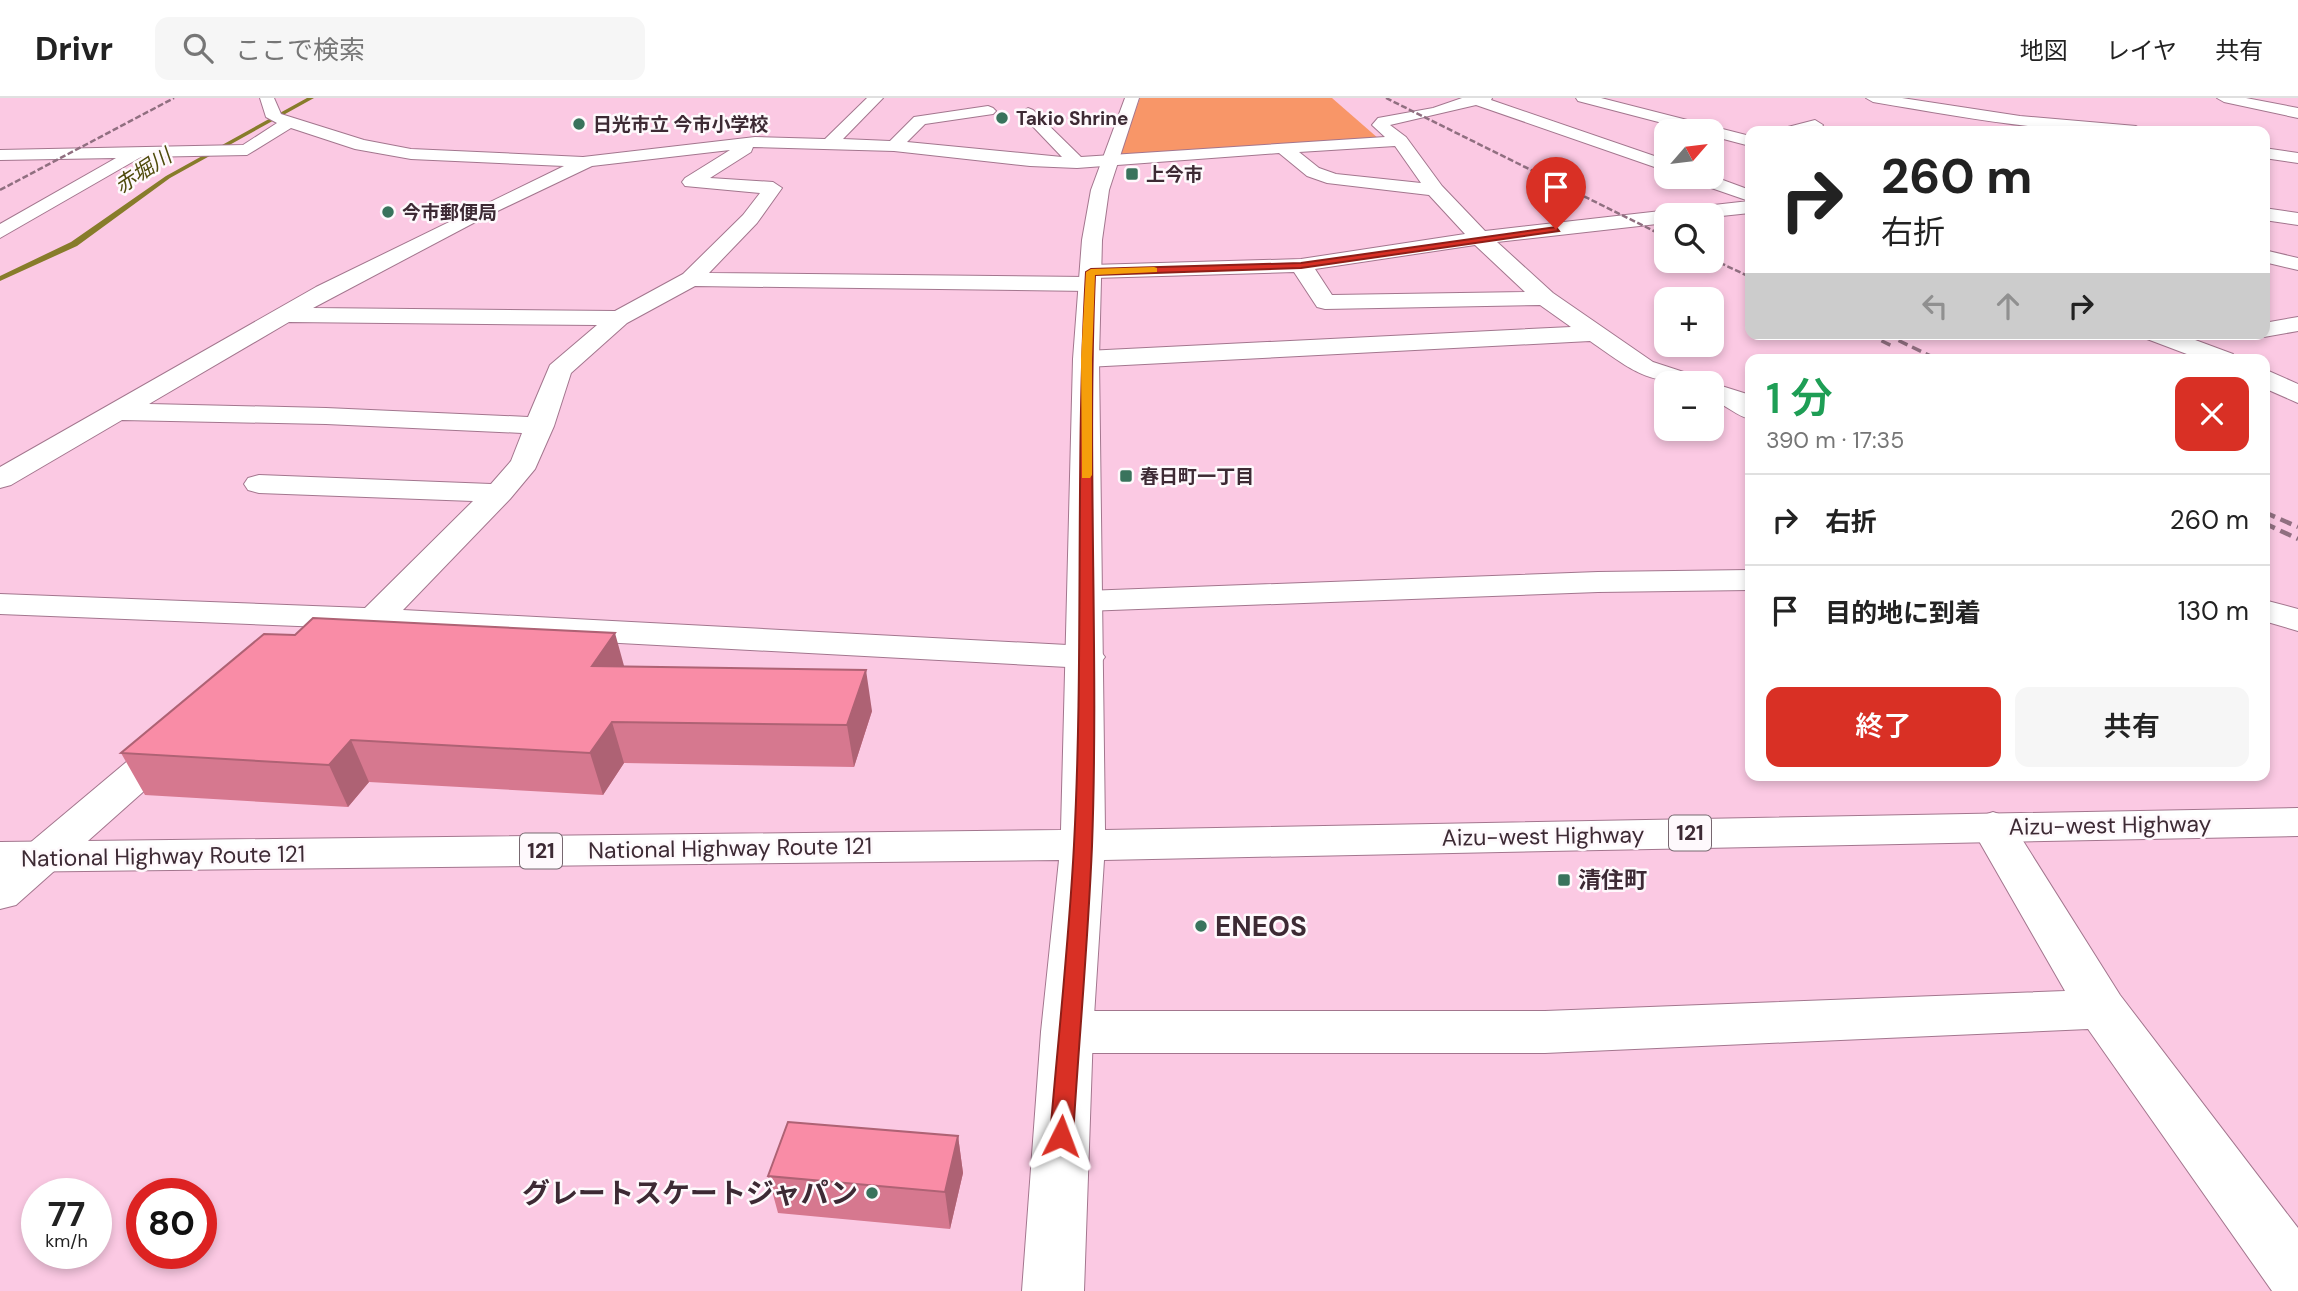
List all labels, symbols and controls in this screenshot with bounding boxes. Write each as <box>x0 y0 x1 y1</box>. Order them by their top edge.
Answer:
search box <box>155 17 645 80</box>
text: Drivr <box>35 27 113 70</box>
icon: search <box>179 29 217 67</box>
text: ここで検索 <box>235 33 365 67</box>
text: 地図 <box>2020 35 2068 66</box>
text: レイヤ <box>2106 35 2177 66</box>
text: 共有 <box>2215 35 2263 66</box>
place label: Takio Shrine <box>1016 106 1128 131</box>
marker: Takio Shrine <box>994 110 1010 126</box>
place label: 日光市立 今市小学校 <box>593 112 768 137</box>
marker: 日光市立 今市小学校 <box>571 116 587 132</box>
north arrow <box>1654 119 1724 189</box>
map controls <box>1654 119 1724 441</box>
water label: 赤堀川 <box>109 141 179 200</box>
text: 260 m <box>1881 144 2032 208</box>
icon: right <box>1766 154 1857 245</box>
pin <box>1526 157 1586 229</box>
place label: 上今市 <box>1146 162 1203 187</box>
marker: 上今市 <box>1124 166 1140 182</box>
icon: arrive <box>1537 168 1575 206</box>
place label: 今市郵便局 <box>402 200 497 225</box>
button: search <box>1654 203 1724 273</box>
marker: 今市郵便局 <box>380 204 396 220</box>
text: 右折 <box>1881 211 1945 253</box>
button: + <box>1654 287 1724 357</box>
icon: left <box>1916 287 1954 325</box>
icon: ahead <box>1989 287 2027 325</box>
icon: right <box>2062 287 2100 325</box>
button: − <box>1654 371 1724 441</box>
text: 1 分 <box>1766 371 1833 426</box>
button: close <box>2175 377 2249 451</box>
text: 390 m · 17:35 <box>1766 425 1904 455</box>
place label: 春日町一丁目 <box>1140 464 1254 489</box>
marker: 春日町一丁目 <box>1118 468 1134 484</box>
icon: right <box>1766 501 1804 539</box>
text: 260 m <box>2170 503 2249 537</box>
text: 右折 <box>1825 505 1877 539</box>
icon: arrive <box>1766 592 1804 630</box>
text: 130 m <box>2178 594 2249 628</box>
text: 目的地に到着 <box>1825 596 1981 630</box>
button: 終了 <box>1766 687 2001 767</box>
button: 共有 <box>2015 687 2249 767</box>
street label: Aizu-west Highway <box>2008 808 2212 842</box>
road number: 121 <box>1669 816 1711 850</box>
street label: Aizu-west Highway <box>1441 819 1645 853</box>
street label: National Highway Route 121 <box>588 831 872 865</box>
road number: 121 <box>520 834 562 868</box>
street label: National Highway Route 121 <box>21 839 305 873</box>
place label: 清住町 <box>1578 865 1647 895</box>
marker: 清住町 <box>1556 872 1572 888</box>
place label: ENEOS <box>1215 908 1307 945</box>
marker: ENEOS <box>1193 918 1209 934</box>
position arrow <box>1024 1099 1098 1173</box>
place label: グレートスケートジャパン <box>522 1175 858 1212</box>
speed limit sign: 80 <box>126 1178 217 1269</box>
marker: グレートスケートジャパン <box>864 1185 880 1201</box>
text: 77 <box>48 1191 85 1237</box>
text: km/h <box>45 1229 88 1253</box>

